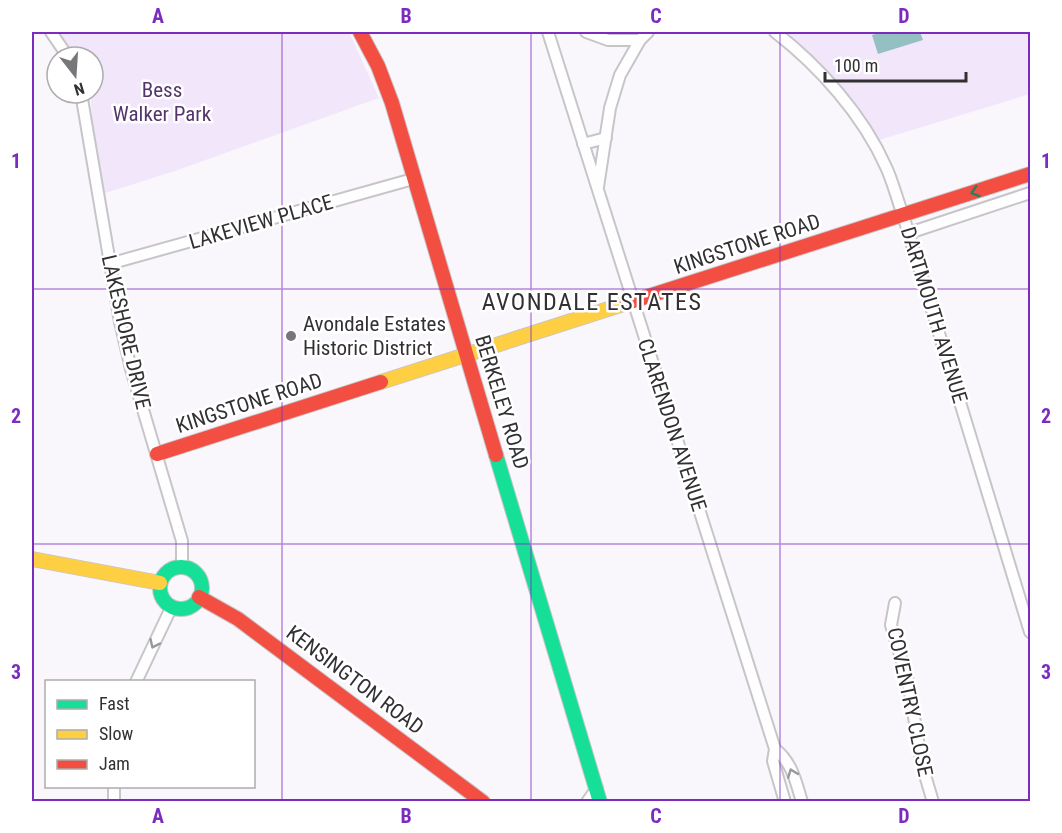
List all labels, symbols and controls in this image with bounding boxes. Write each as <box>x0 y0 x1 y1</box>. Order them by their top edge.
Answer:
text: A <box>152 4 164 28</box>
text: B <box>400 4 412 28</box>
text: C <box>650 4 662 28</box>
text: D <box>898 4 910 28</box>
north arrow <box>45 45 105 105</box>
scale bar <box>825 45 966 83</box>
text: 100 m <box>834 55 878 76</box>
text: N <box>72 78 87 99</box>
park label: Bess Walker Park <box>113 78 212 126</box>
text: 1 <box>11 149 21 173</box>
text: 1 <box>1041 149 1051 173</box>
one-way arrow <box>970 185 981 197</box>
street label: LAKEVIEW PLACE <box>186 190 336 254</box>
street label: KINGSTONE ROAD <box>671 209 823 279</box>
street label: DARTMOUTH AVENUE <box>896 224 972 406</box>
street label: LAKESHORE DRIVE <box>97 252 155 412</box>
district label: AVONDALE ESTATES <box>482 288 702 316</box>
place label: Avondale Estates Historic District <box>303 312 446 360</box>
marker: Avondale Estates Historic District <box>284 329 298 343</box>
street label: BERKELEY ROAD <box>470 332 534 472</box>
street label: CLARENDON AVENUE <box>633 336 711 514</box>
street label: KINGSTONE ROAD <box>173 368 325 438</box>
text: 2 <box>11 404 21 428</box>
text: 2 <box>1041 404 1051 428</box>
street label: KENSINGTON ROAD <box>282 621 428 739</box>
street label: COVENTRY CLOSE <box>882 625 938 779</box>
one-way arrow <box>150 637 162 648</box>
text: 3 <box>11 660 21 684</box>
text: 3 <box>1041 660 1051 684</box>
legend <box>45 680 255 788</box>
text: Fast <box>99 693 130 714</box>
text: Slow <box>99 723 134 744</box>
text: Jam <box>99 753 130 774</box>
one-way arrow <box>787 768 800 779</box>
text: A <box>152 804 164 828</box>
text: B <box>400 804 412 828</box>
text: C <box>650 804 662 828</box>
text: D <box>898 804 910 828</box>

